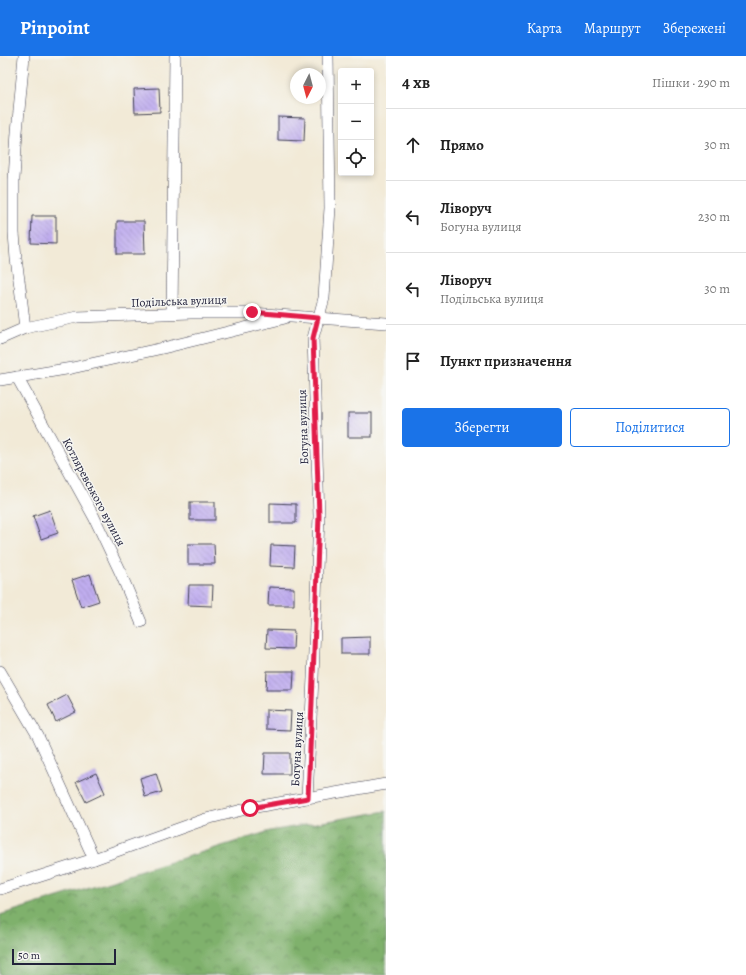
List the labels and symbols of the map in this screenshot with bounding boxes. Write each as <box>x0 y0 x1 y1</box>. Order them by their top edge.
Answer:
north arrow <box>290 68 326 104</box>
street label: Подільська вулиця <box>131 291 227 311</box>
route end <box>243 303 261 321</box>
street label: Богуна вулиця <box>294 389 312 465</box>
street label: Котляревського вулиця <box>59 435 129 549</box>
street label: Богуна вулиця <box>287 711 307 787</box>
route start <box>241 799 259 817</box>
scale bar <box>12 947 116 966</box>

